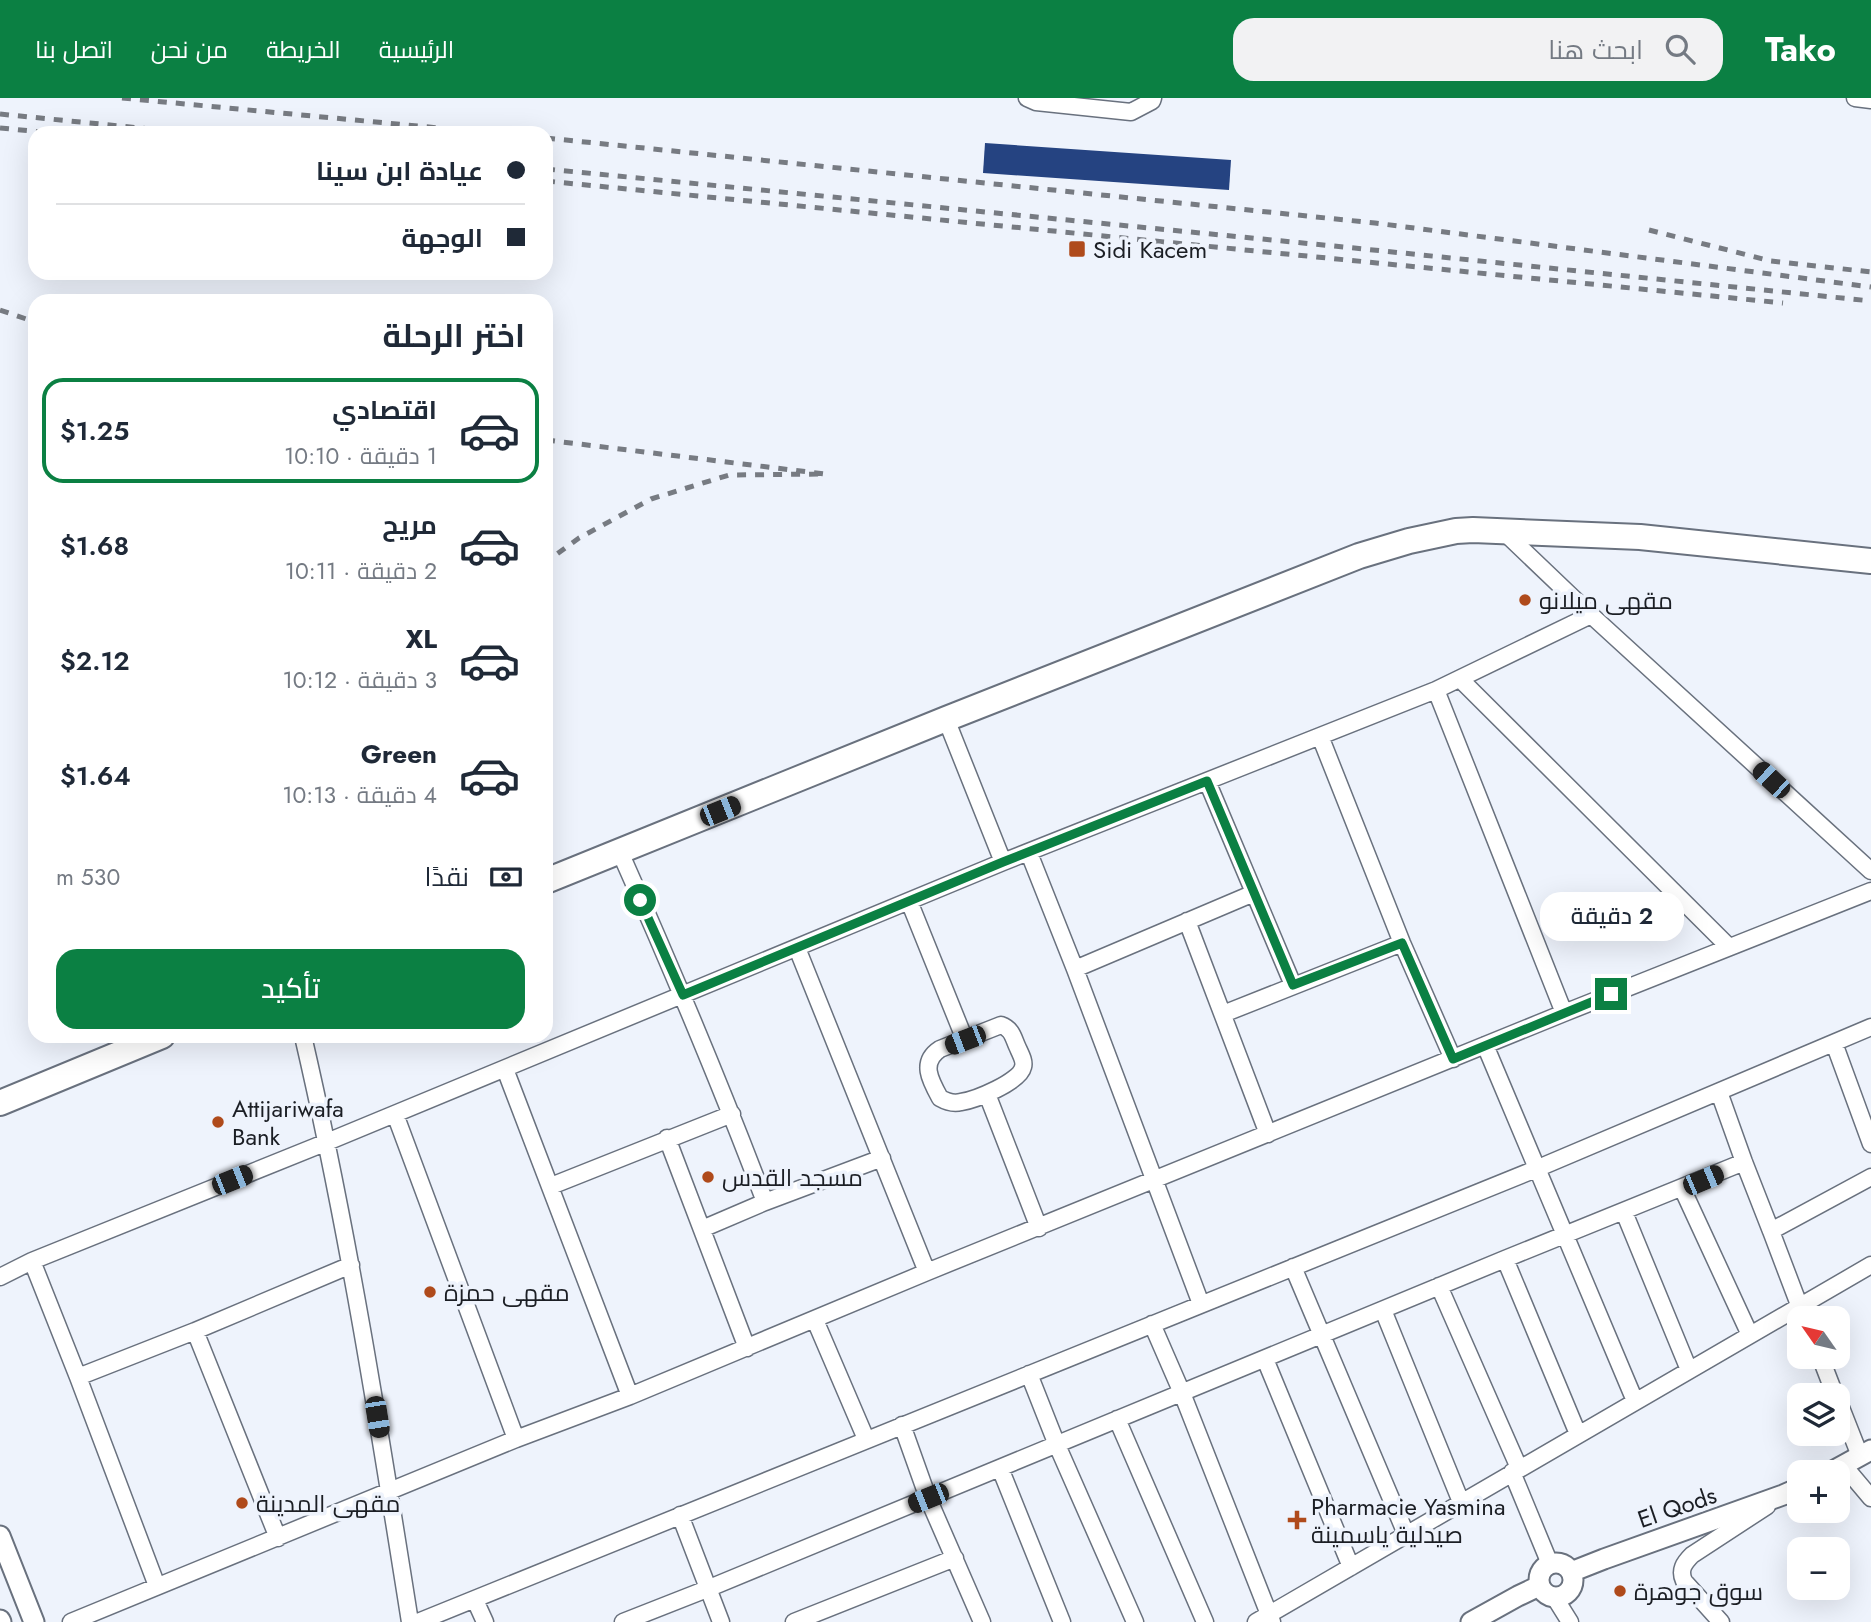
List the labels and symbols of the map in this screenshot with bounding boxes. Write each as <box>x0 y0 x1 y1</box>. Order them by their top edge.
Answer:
place label: Sidi Kacem <box>1093 232 1207 267</box>
marker: Sidi Kacem <box>1067 239 1087 259</box>
place label: مقهى ميلانو <box>1539 583 1673 618</box>
marker: مقهى ميلانو <box>1517 592 1533 608</box>
car <box>1749 758 1794 802</box>
car <box>697 793 744 829</box>
route start <box>624 884 656 916</box>
callout: 2 دقيقة <box>1539 892 1683 942</box>
route end <box>1595 978 1627 1010</box>
car <box>942 1023 989 1057</box>
place label: Attijariwafa Bank <box>232 1091 344 1154</box>
marker: Attijariwafa Bank <box>210 1114 226 1130</box>
place label: مسجد القدس <box>722 1160 863 1195</box>
car <box>209 1162 256 1198</box>
car <box>1680 1162 1727 1198</box>
marker: مسجد القدس <box>700 1169 716 1185</box>
place label: مقهى حمزة <box>444 1275 570 1310</box>
marker: مقهى حمزة <box>422 1284 438 1300</box>
north arrow <box>1787 1306 1850 1368</box>
car <box>364 1395 391 1439</box>
street label: El Qods <box>1633 1477 1721 1537</box>
car <box>905 1480 952 1516</box>
place label: مقهى المدينة <box>256 1486 400 1521</box>
place label: Pharmacie Yasmina صيدلية ياسمينة <box>1311 1489 1505 1552</box>
marker: مقهى المدينة <box>234 1495 250 1511</box>
marker: Pharmacie Yasmina صيدلية ياسمينة <box>1289 1512 1305 1528</box>
place label: سوق جوهرة <box>1634 1574 1763 1609</box>
marker: سوق جوهرة <box>1612 1583 1628 1599</box>

